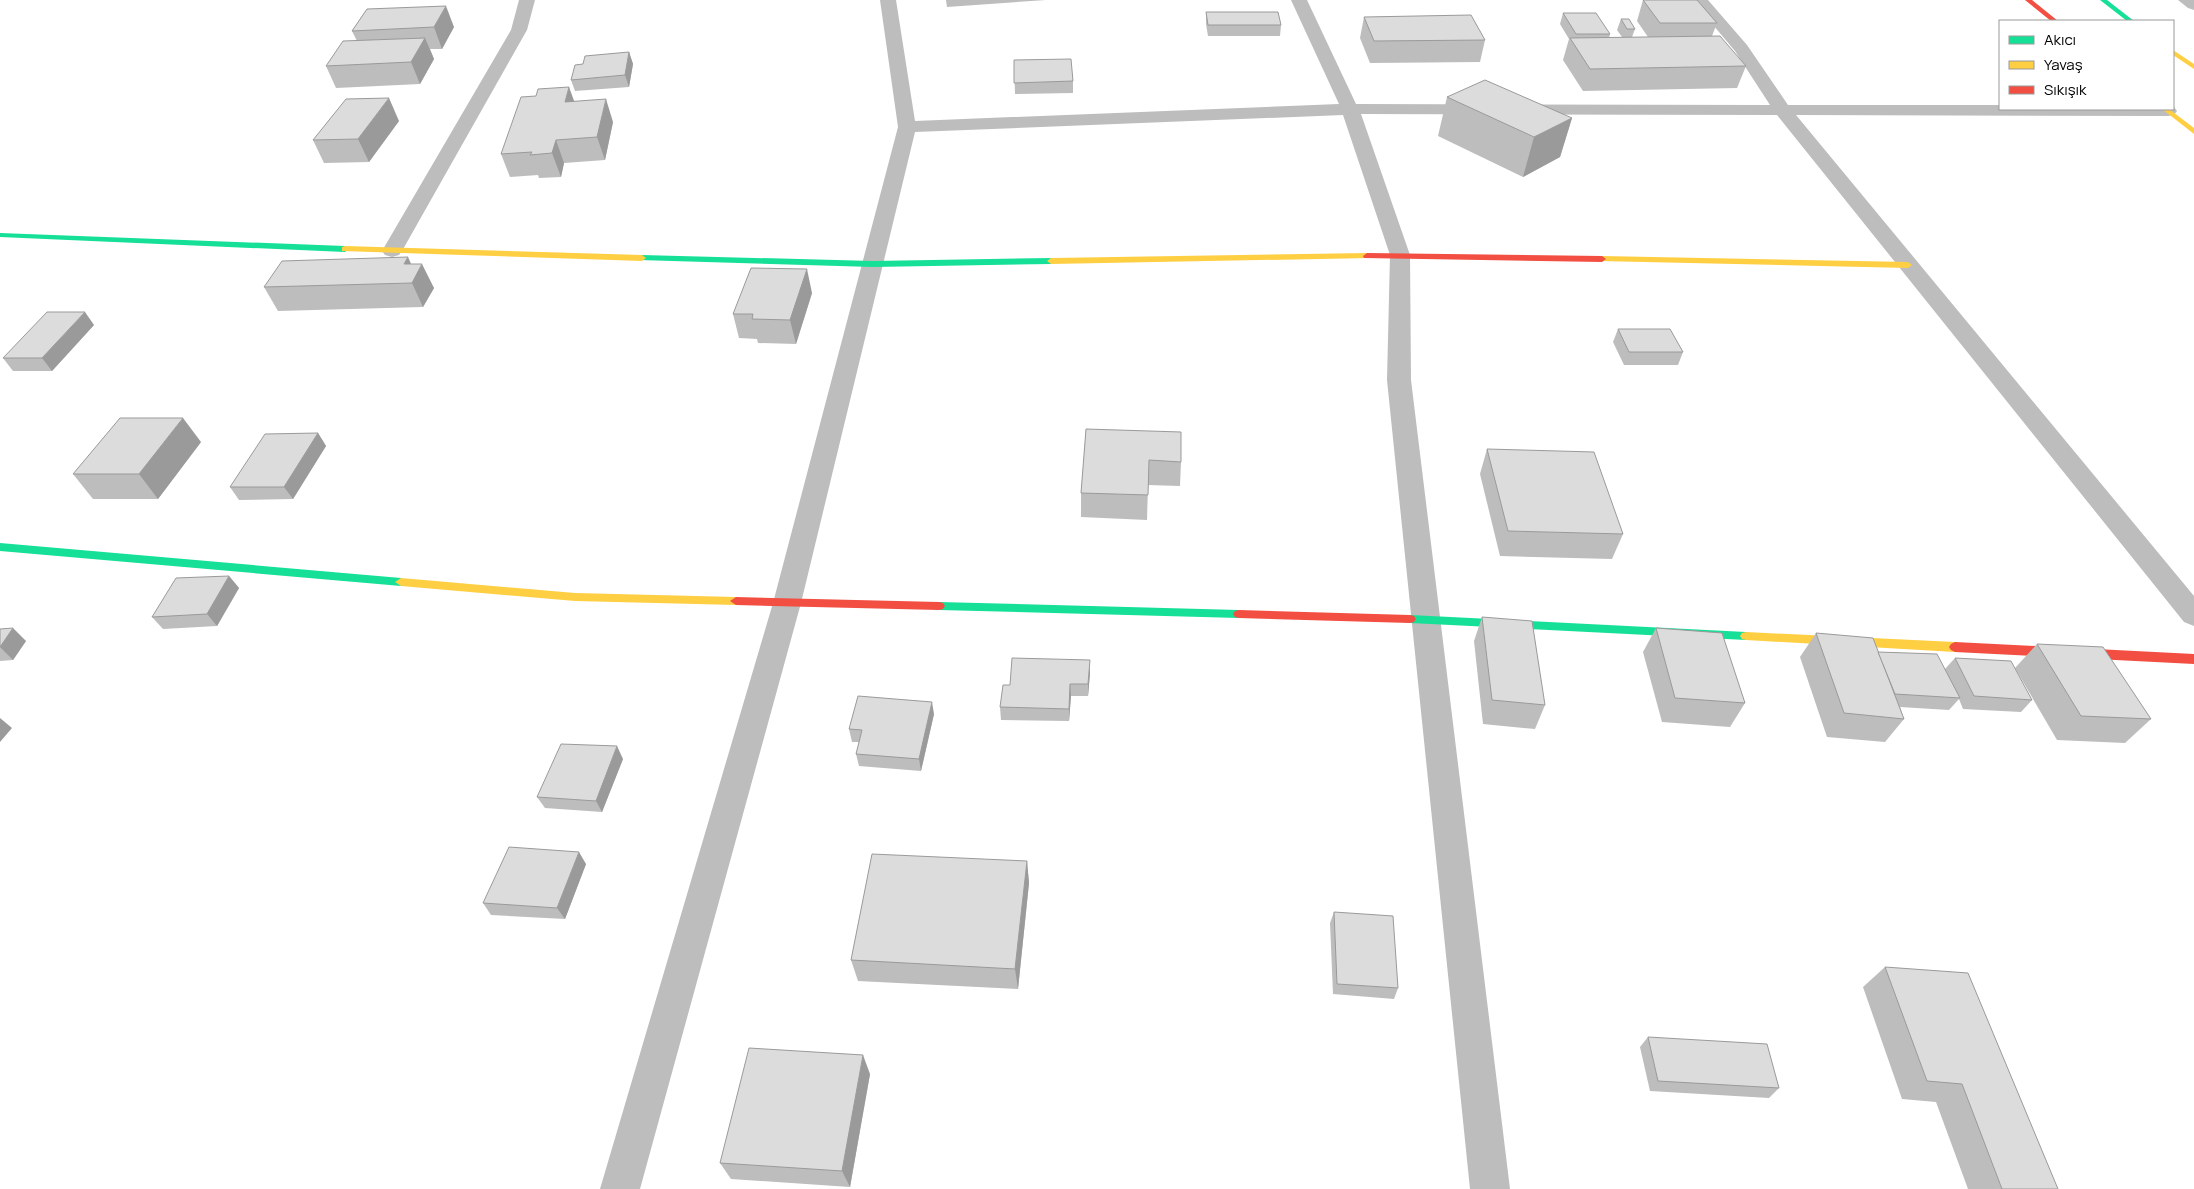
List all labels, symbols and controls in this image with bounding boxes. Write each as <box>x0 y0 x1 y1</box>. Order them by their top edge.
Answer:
legend <box>1999 20 2174 110</box>
text: Akıcı <box>2044 29 2076 50</box>
text: Yavaş <box>2044 54 2083 75</box>
text: Sıkışık <box>2044 79 2087 100</box>

